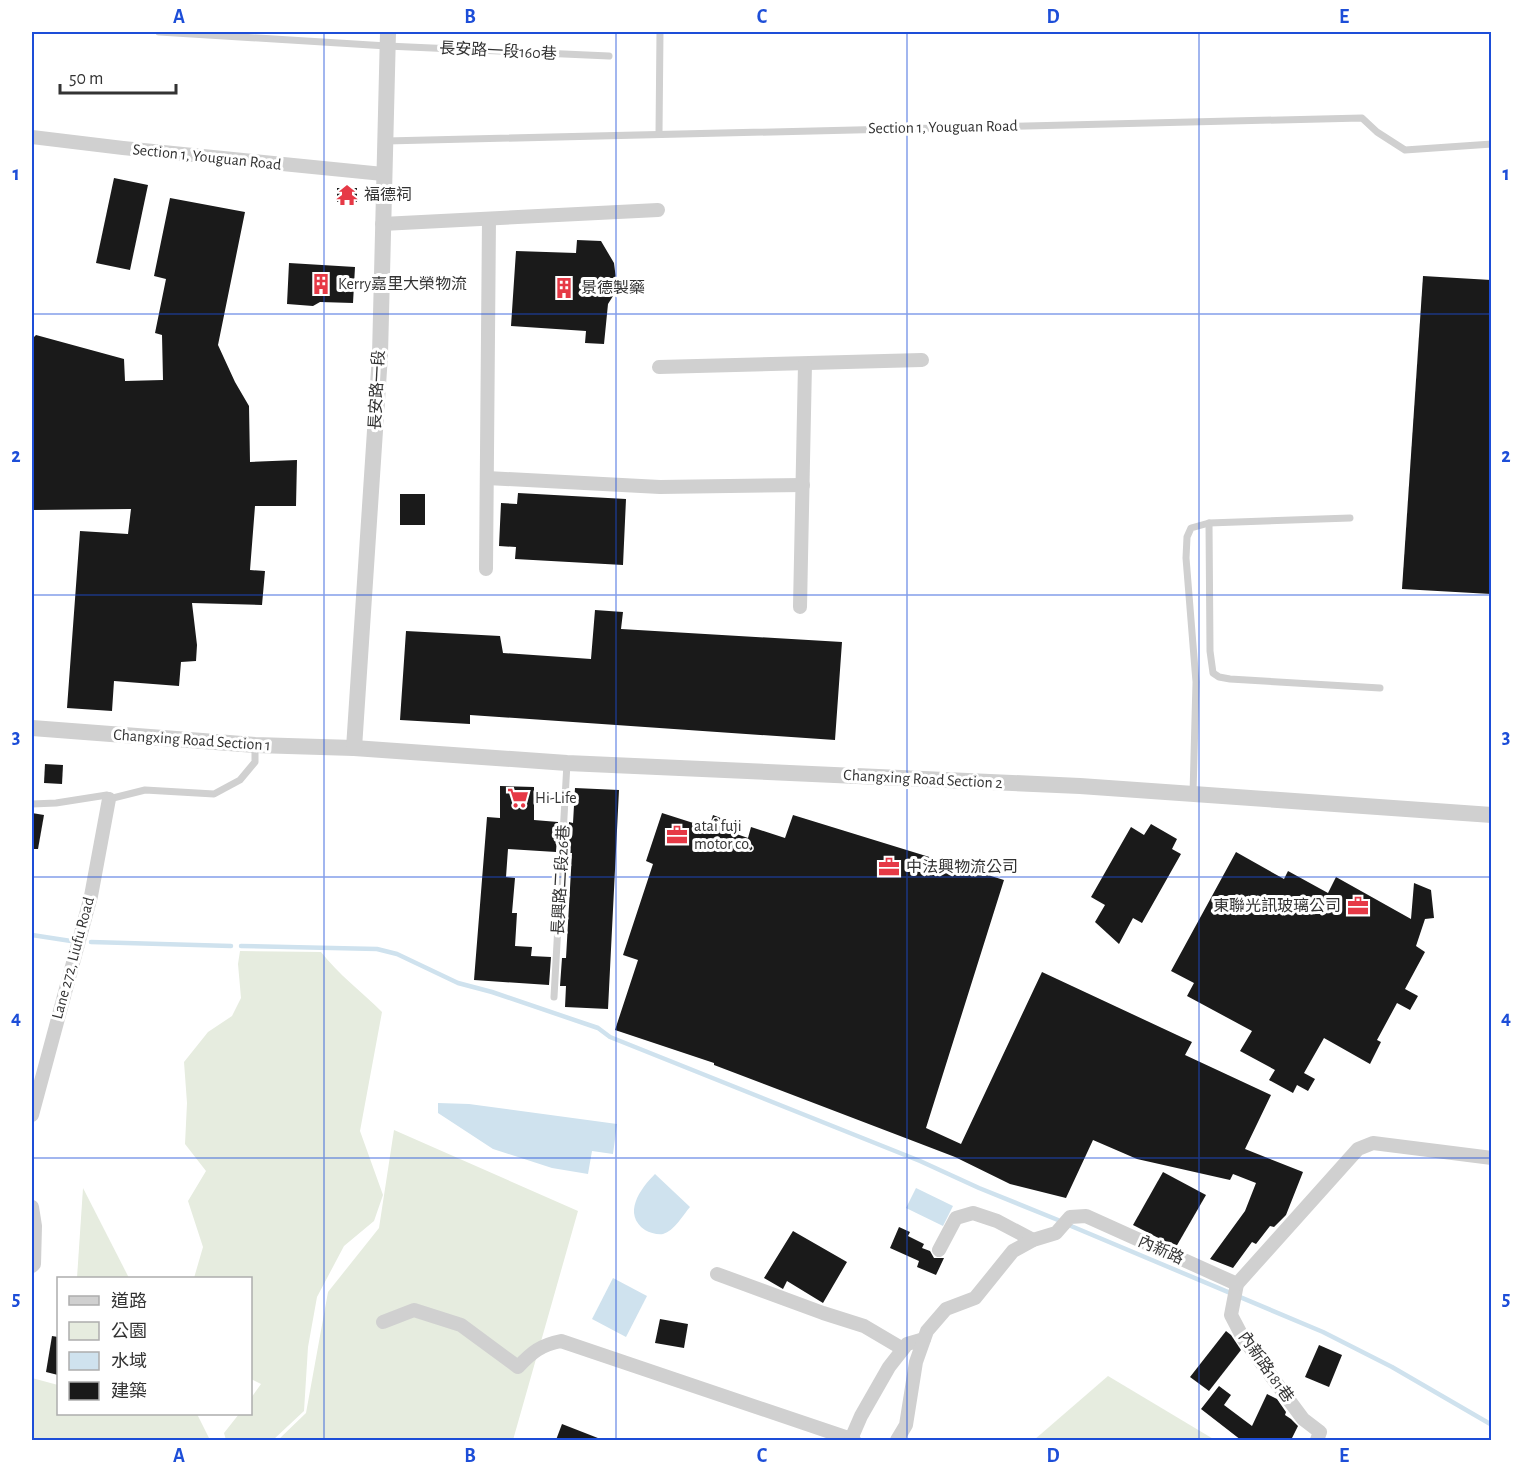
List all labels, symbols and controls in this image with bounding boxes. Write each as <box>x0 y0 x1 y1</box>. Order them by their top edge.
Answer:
text: A <box>173 7 185 27</box>
text: B <box>464 7 476 27</box>
text: C <box>757 7 768 27</box>
text: D <box>1046 7 1060 27</box>
text: E <box>1339 7 1349 27</box>
street label: 長安路一段160巷 <box>439 39 557 62</box>
scale bar <box>60 57 176 95</box>
text: 50 m <box>69 70 103 88</box>
street label: Section 1, Youguan Road <box>868 118 1018 136</box>
street label: Section 1, Youguan Road <box>132 141 282 173</box>
text: 1 <box>12 164 20 184</box>
text: 1 <box>1502 164 1510 184</box>
temple icon: 福德祠 <box>335 183 359 207</box>
place label: 福德祠 <box>364 186 412 203</box>
building icon: Kerry嘉里大榮物流 <box>309 272 333 296</box>
place label: Kerry嘉里大榮物流 <box>338 275 467 293</box>
building icon: 景德製藥 <box>552 276 576 300</box>
place label: 景德製藥 <box>581 279 645 296</box>
street label: 長安路一段 <box>366 350 387 430</box>
text: 2 <box>11 446 21 466</box>
text: 2 <box>1501 446 1511 466</box>
text: 3 <box>12 727 20 747</box>
street label: Changxing Road Section 1 <box>113 727 271 753</box>
text: 3 <box>1502 727 1510 747</box>
street label: Changxing Road Section 2 <box>843 767 1003 791</box>
supermarket icon: Hi-Life <box>506 786 530 810</box>
place label: Hi-Life <box>535 790 577 806</box>
place label: atai fuji motor co. <box>694 818 752 852</box>
office icon: atai fuji motor co. <box>665 823 689 847</box>
street label: 長興路二段26巷 <box>549 824 572 936</box>
office icon: 中法興物流公司 <box>877 855 901 879</box>
place label: 中法興物流公司 <box>906 858 1018 875</box>
office icon: 東聯光訊玻璃公司 <box>1346 894 1370 918</box>
street label: Lane 272, Liufu Road <box>49 895 97 1021</box>
place label: 東聯光訊玻璃公司 <box>1213 897 1341 914</box>
text: 4 <box>11 1008 21 1028</box>
text: 4 <box>1501 1008 1511 1028</box>
street label: 內新路 <box>1136 1232 1187 1267</box>
legend <box>57 1277 252 1415</box>
text: 5 <box>12 1289 20 1309</box>
text: 5 <box>1502 1289 1510 1309</box>
text: 道路 <box>111 1291 147 1311</box>
text: 公園 <box>111 1322 147 1341</box>
street label: 內新路181巷 <box>1236 1328 1297 1405</box>
text: 水域 <box>111 1352 147 1371</box>
text: 建築 <box>111 1381 147 1401</box>
text: A <box>173 1446 185 1466</box>
text: B <box>464 1446 476 1466</box>
text: C <box>757 1446 768 1466</box>
text: D <box>1046 1446 1060 1466</box>
text: E <box>1339 1446 1349 1466</box>

